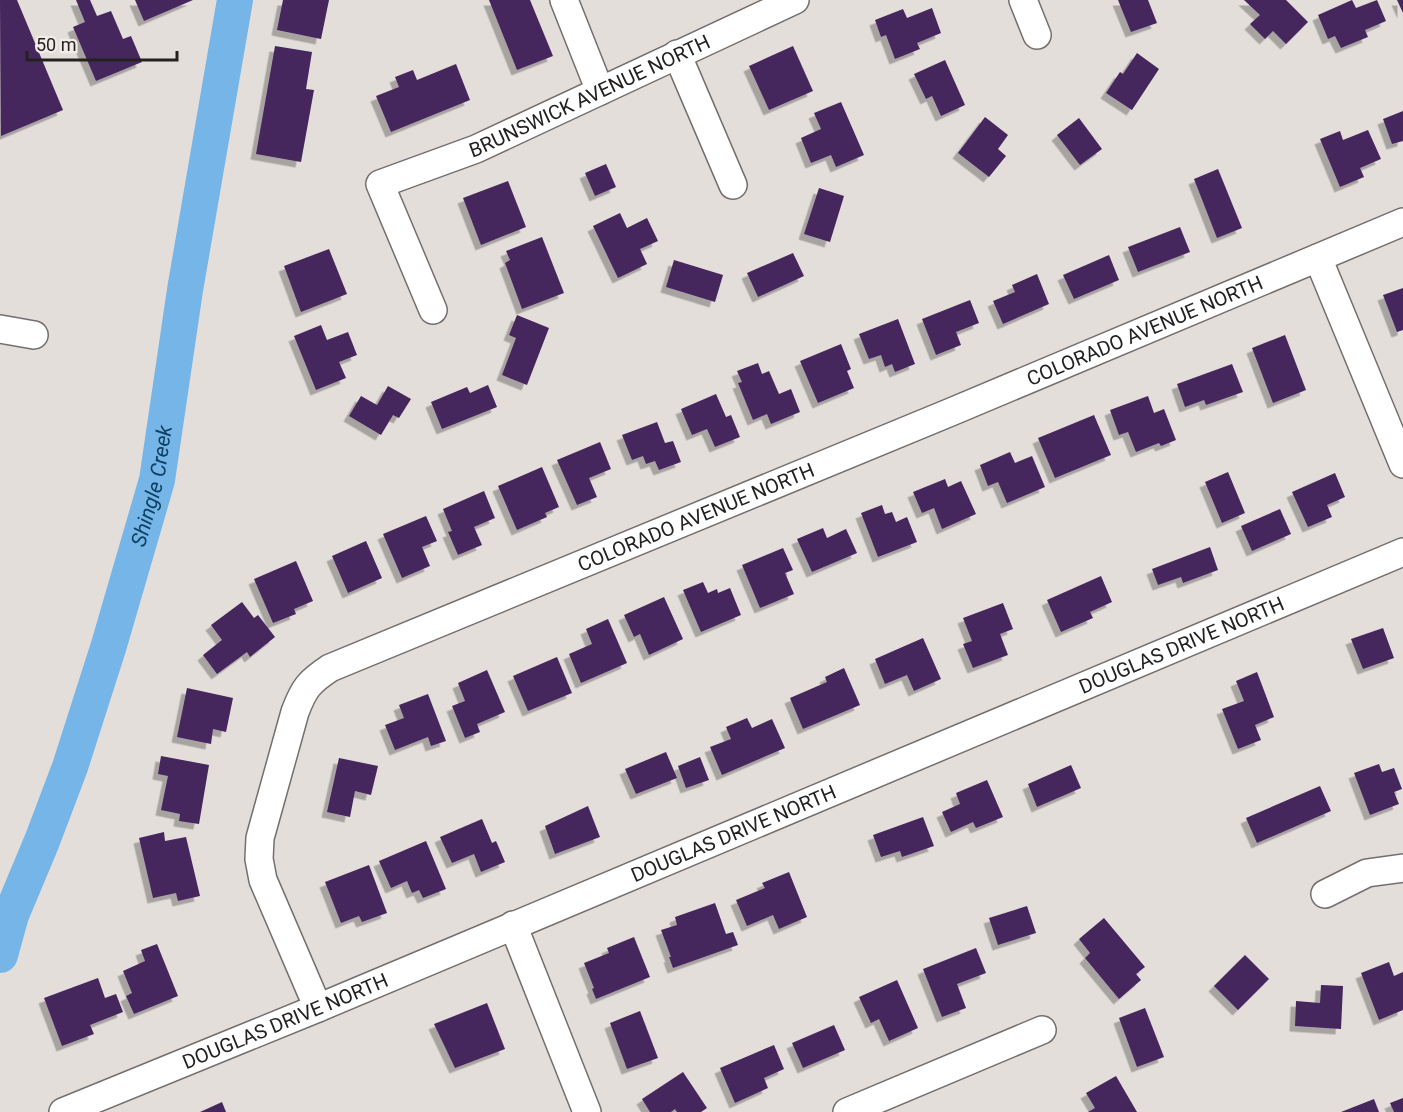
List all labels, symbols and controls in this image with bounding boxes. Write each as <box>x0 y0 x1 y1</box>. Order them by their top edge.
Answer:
scale bar <box>27 24 177 62</box>
street label: BRUNSWICK AVENUE NORTH <box>466 29 714 163</box>
text: 50 m <box>36 34 76 55</box>
street label: COLORADO AVENUE NORTH <box>1023 270 1266 391</box>
water label: Shingle Creek <box>126 423 177 549</box>
street label: COLORADO AVENUE NORTH <box>574 458 818 577</box>
street label: DOUGLAS DRIVE NORTH <box>1075 591 1288 699</box>
street label: DOUGLAS DRIVE NORTH <box>627 780 840 887</box>
street label: DOUGLAS DRIVE NORTH <box>179 968 391 1074</box>

